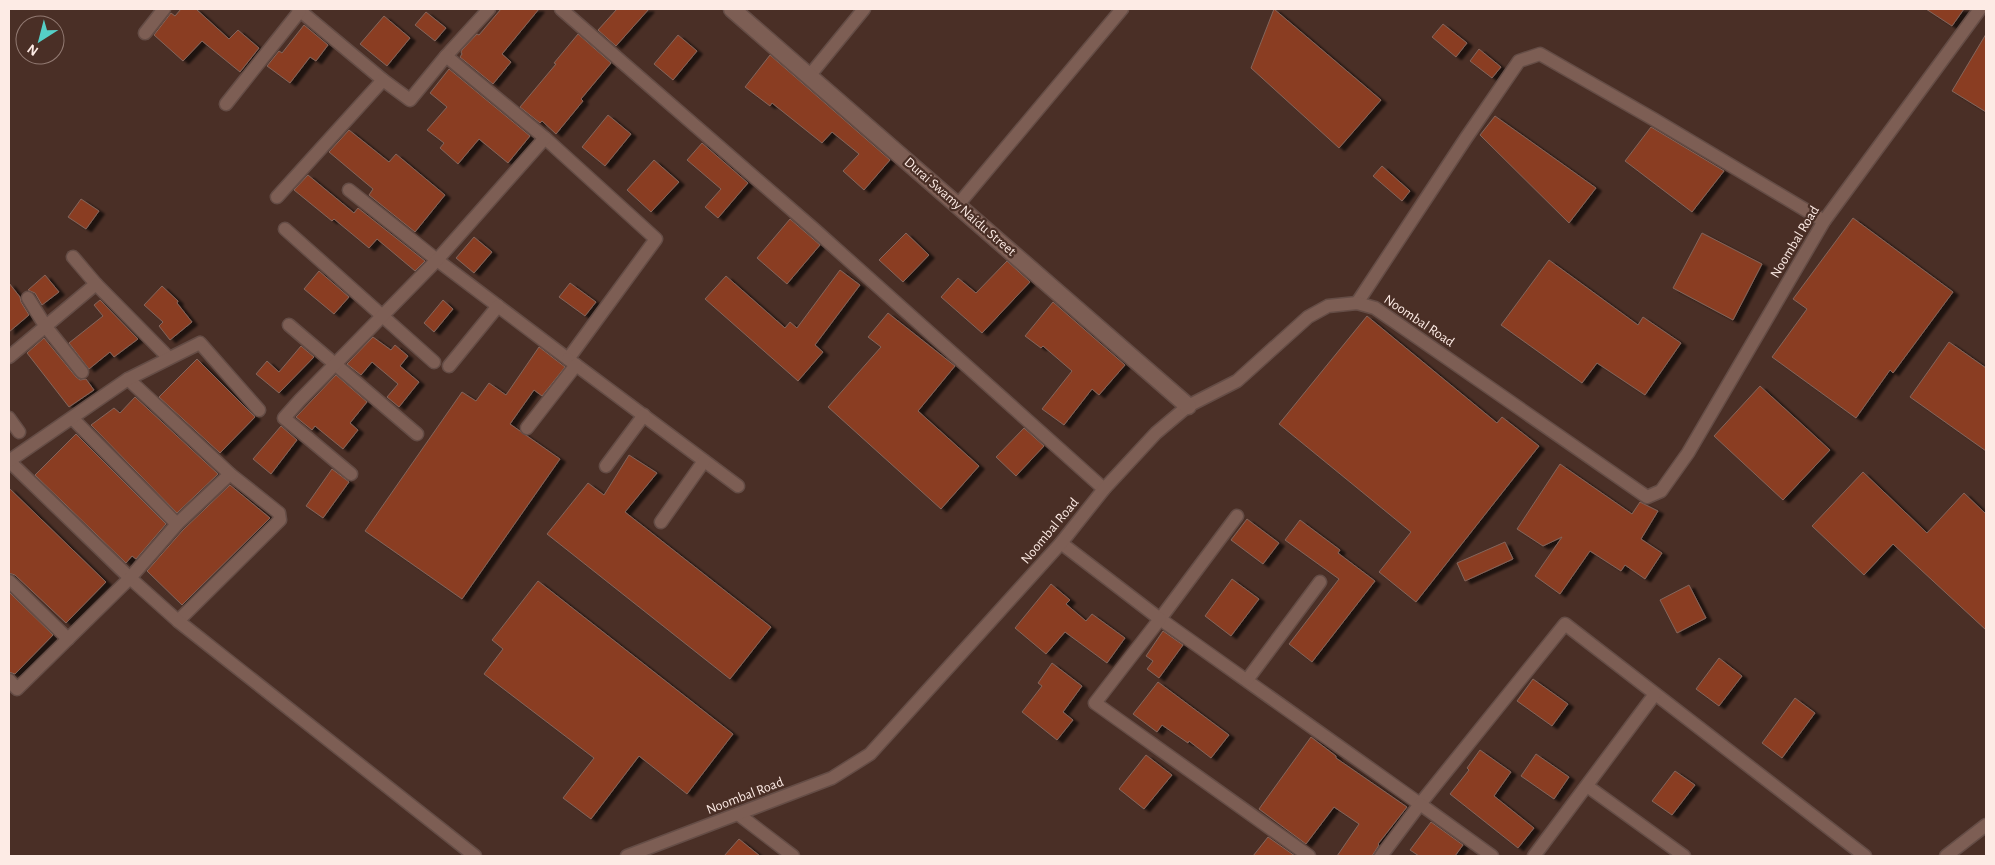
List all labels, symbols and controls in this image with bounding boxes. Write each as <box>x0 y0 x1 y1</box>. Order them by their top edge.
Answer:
north arrow <box>15 15 65 65</box>
text: N <box>25 41 41 58</box>
street label: Durai Swamy Naidu Street <box>902 155 1019 259</box>
street label: Noombal Road <box>1768 204 1822 280</box>
street label: Noombal Road <box>1381 292 1457 350</box>
street label: Noombal Road <box>1018 495 1082 567</box>
street label: Noombal Road <box>705 775 785 817</box>

